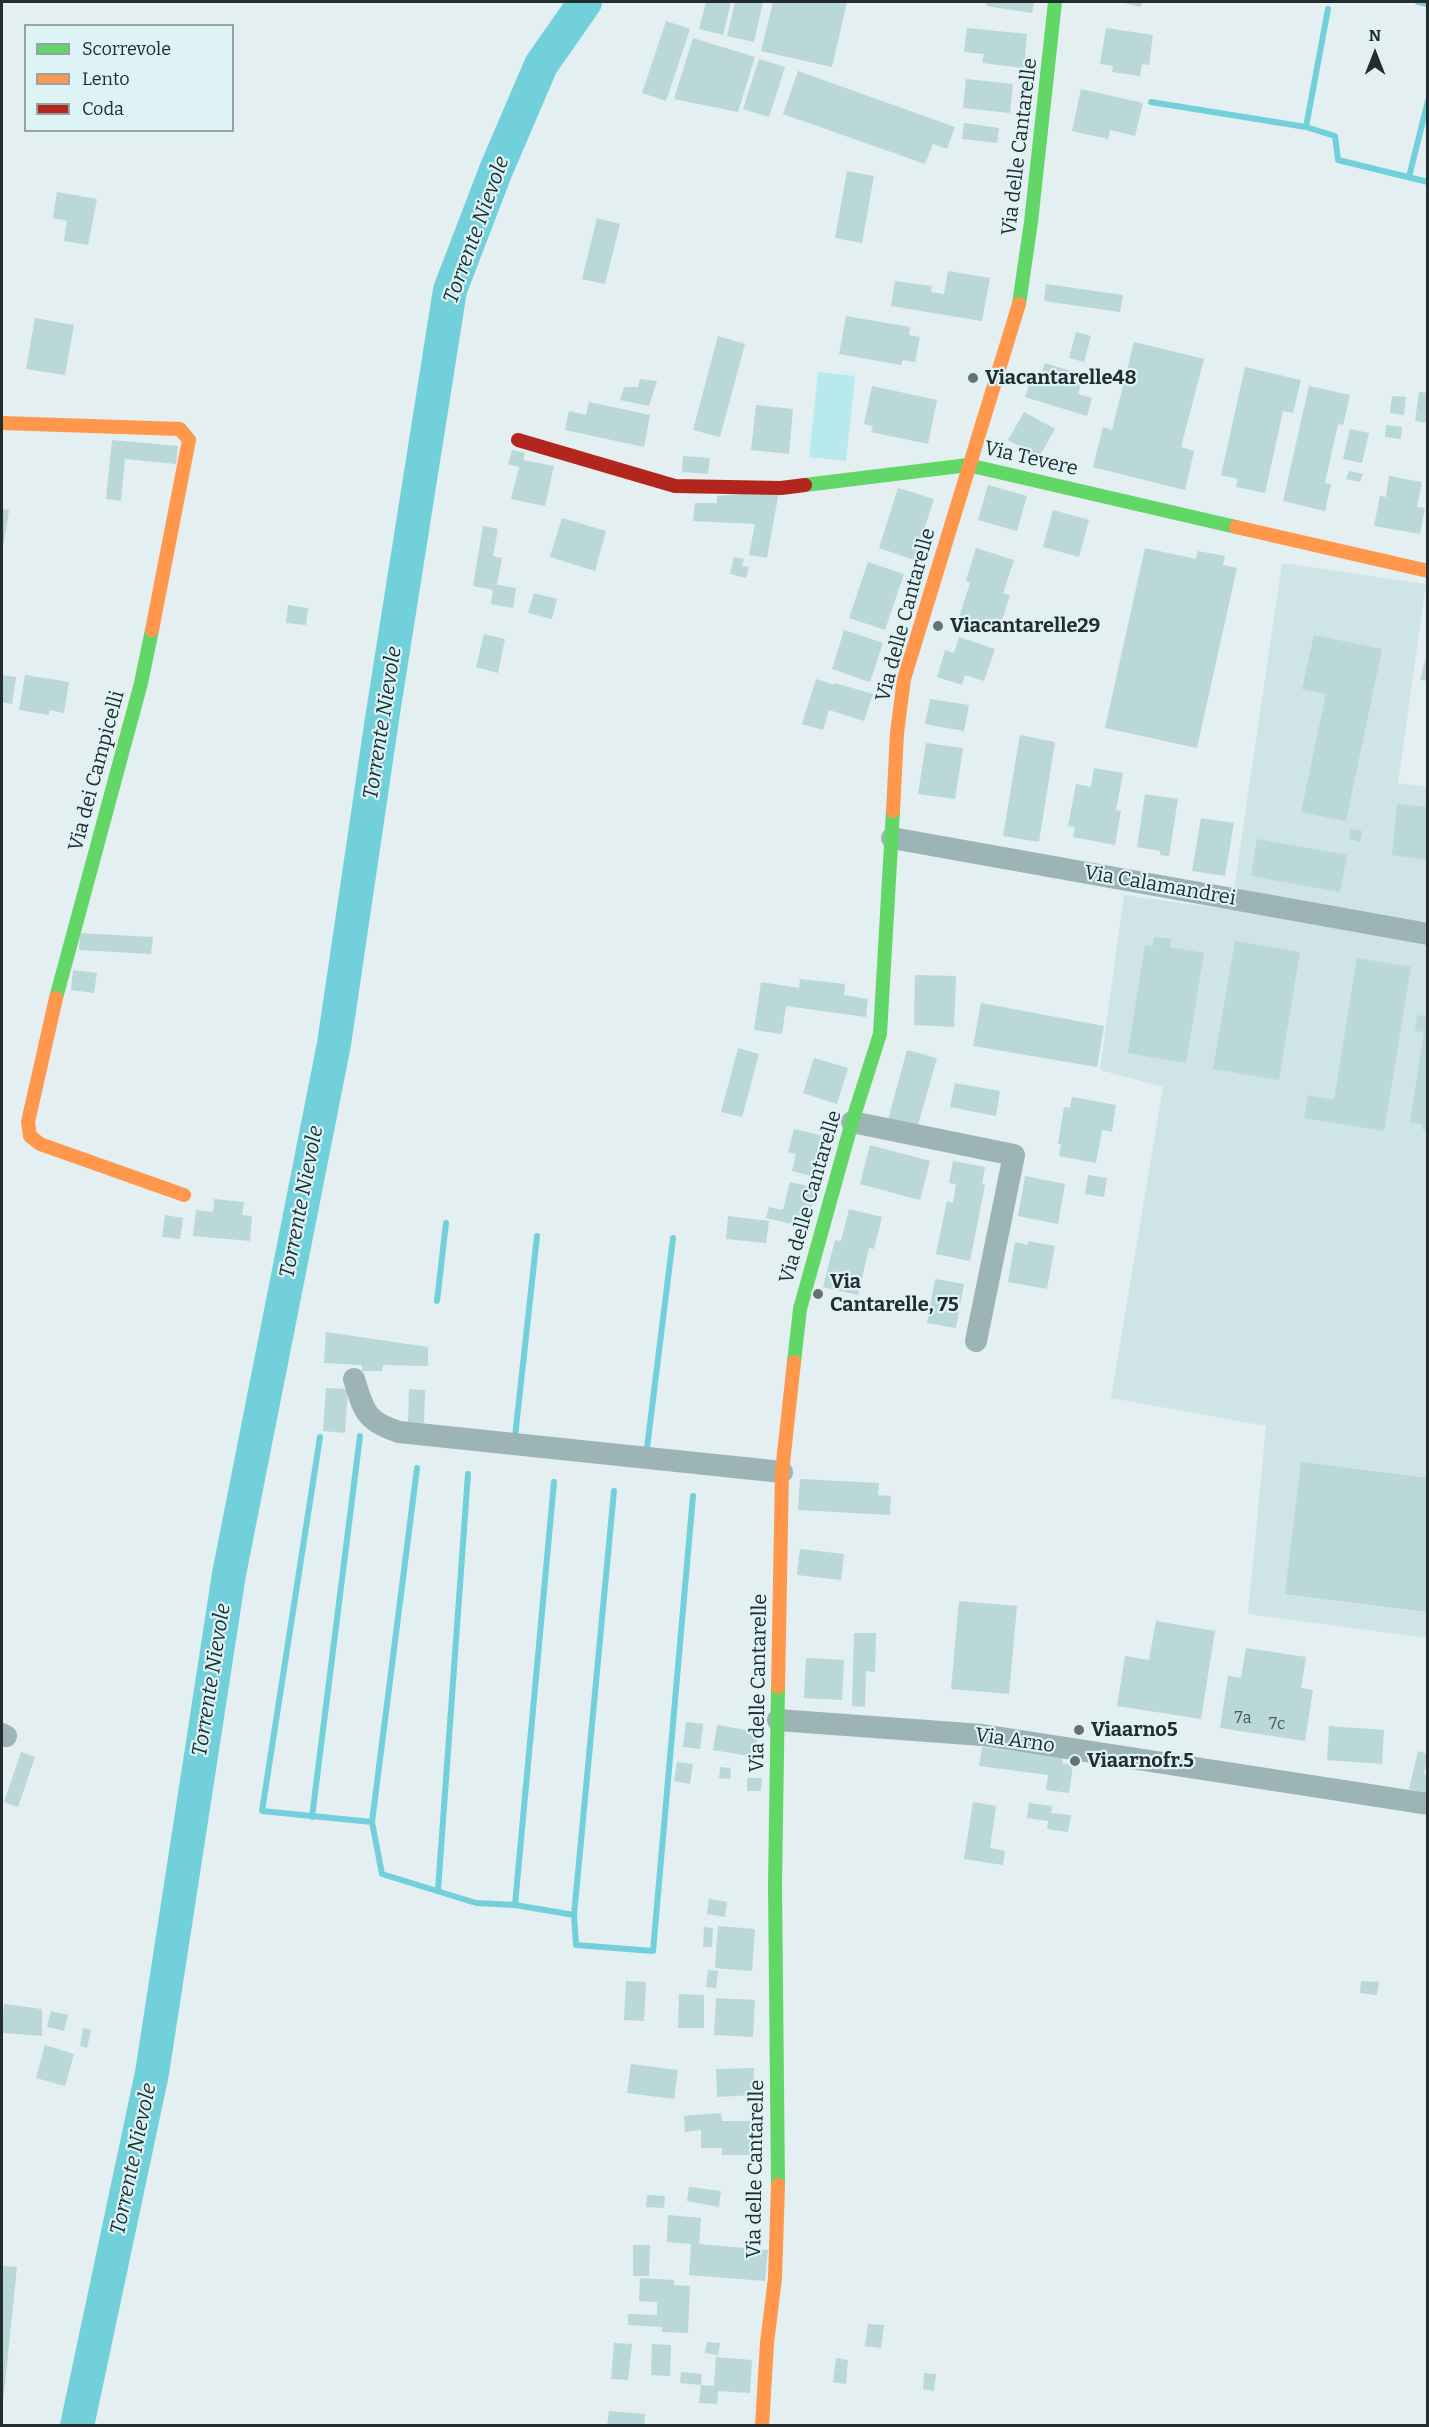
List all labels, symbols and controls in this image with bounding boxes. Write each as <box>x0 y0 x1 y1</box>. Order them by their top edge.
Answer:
legend <box>24 24 234 132</box>
north arrow <box>1345 24 1405 84</box>
text: N <box>1369 26 1381 45</box>
text: Scorrevole <box>82 38 171 60</box>
street label: Via delle Cantarelle <box>997 57 1043 237</box>
text: Lento <box>82 68 130 90</box>
text: Coda <box>82 98 124 120</box>
water label: Torrente Nievole <box>439 153 515 307</box>
place label: Viacantarelle48 <box>985 366 1137 390</box>
marker: Viacantarelle48 <box>966 371 980 385</box>
street label: Via Tevere <box>982 437 1080 481</box>
street label: Via delle Cantarelle <box>871 526 941 704</box>
place label: Viacantarelle29 <box>950 614 1100 638</box>
marker: Viacantarelle29 <box>931 619 945 633</box>
water label: Torrente Nievole <box>358 645 408 801</box>
street label: Via dei Campicelli <box>64 688 130 854</box>
street label: Via Calamandrei <box>1082 861 1238 911</box>
street label: Via delle Cantarelle <box>775 1108 847 1286</box>
water label: Torrente Nievole <box>275 1124 329 1280</box>
place label: Via Cantarelle, 75 <box>830 1270 959 1317</box>
marker: Via Cantarelle, 75 <box>811 1287 825 1301</box>
street label: Via delle Cantarelle <box>745 1593 773 1773</box>
water label: Torrente Nievole <box>187 1602 237 1758</box>
house number: 7a <box>1235 1709 1251 1729</box>
house number: 7c <box>1269 1715 1285 1735</box>
place label: Viaarno5 <box>1091 1718 1178 1742</box>
marker: Viaarno5 <box>1072 1723 1086 1737</box>
street label: Via Arno <box>974 1724 1056 1758</box>
place label: Viaarnofr.5 <box>1087 1749 1194 1773</box>
marker: Viaarnofr.5 <box>1068 1754 1082 1768</box>
street label: Via delle Cantarelle <box>742 2079 770 2259</box>
water label: Torrente Nievole <box>106 2081 162 2237</box>

